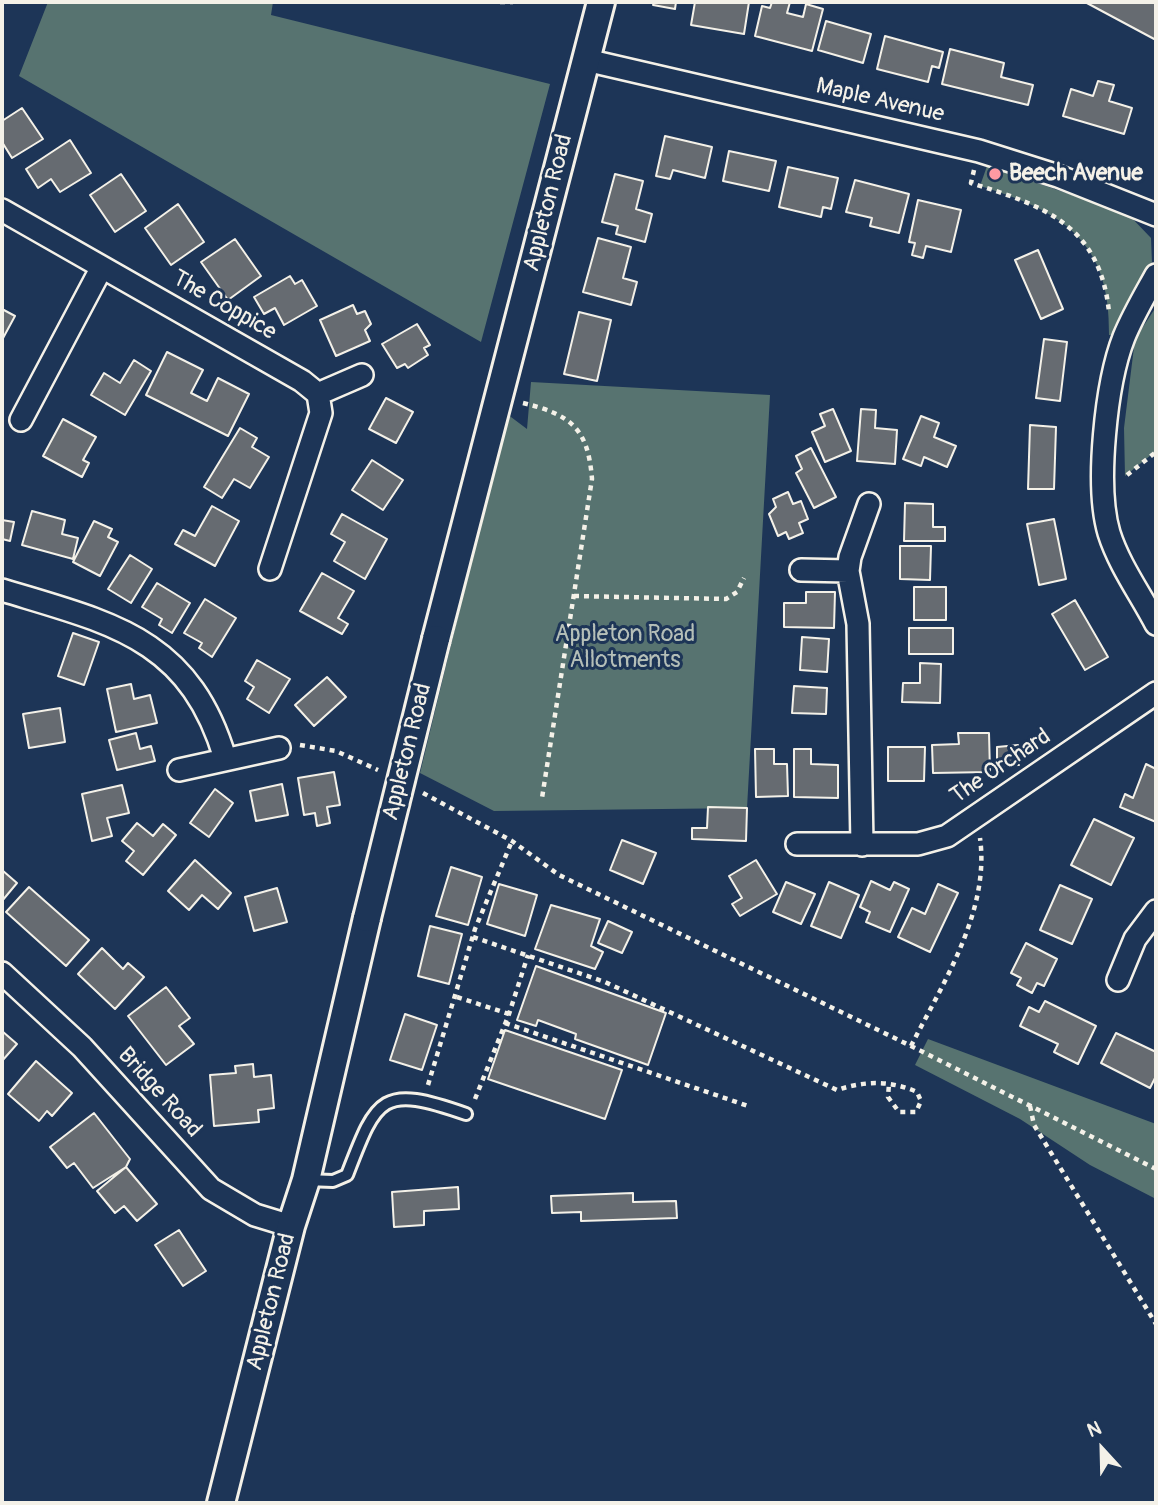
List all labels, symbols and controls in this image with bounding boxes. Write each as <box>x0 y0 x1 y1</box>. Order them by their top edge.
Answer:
street label: Maple Avenue <box>813 73 947 129</box>
street label: Appleton Road <box>519 132 579 274</box>
place label: Beech Avenue <box>1009 160 1143 188</box>
marker: Beech Avenue <box>987 166 1003 182</box>
street label: The Coppice <box>167 265 281 347</box>
park label: Appleton Road Allotments <box>555 621 695 675</box>
street label: Appleton Road <box>378 681 438 823</box>
street label: The Orchard <box>946 723 1056 811</box>
street label: Bridge Road <box>111 1042 207 1144</box>
street label: Appleton Road <box>242 1231 302 1373</box>
north arrow <box>1067 1414 1137 1484</box>
text: N <box>1084 1416 1105 1443</box>

